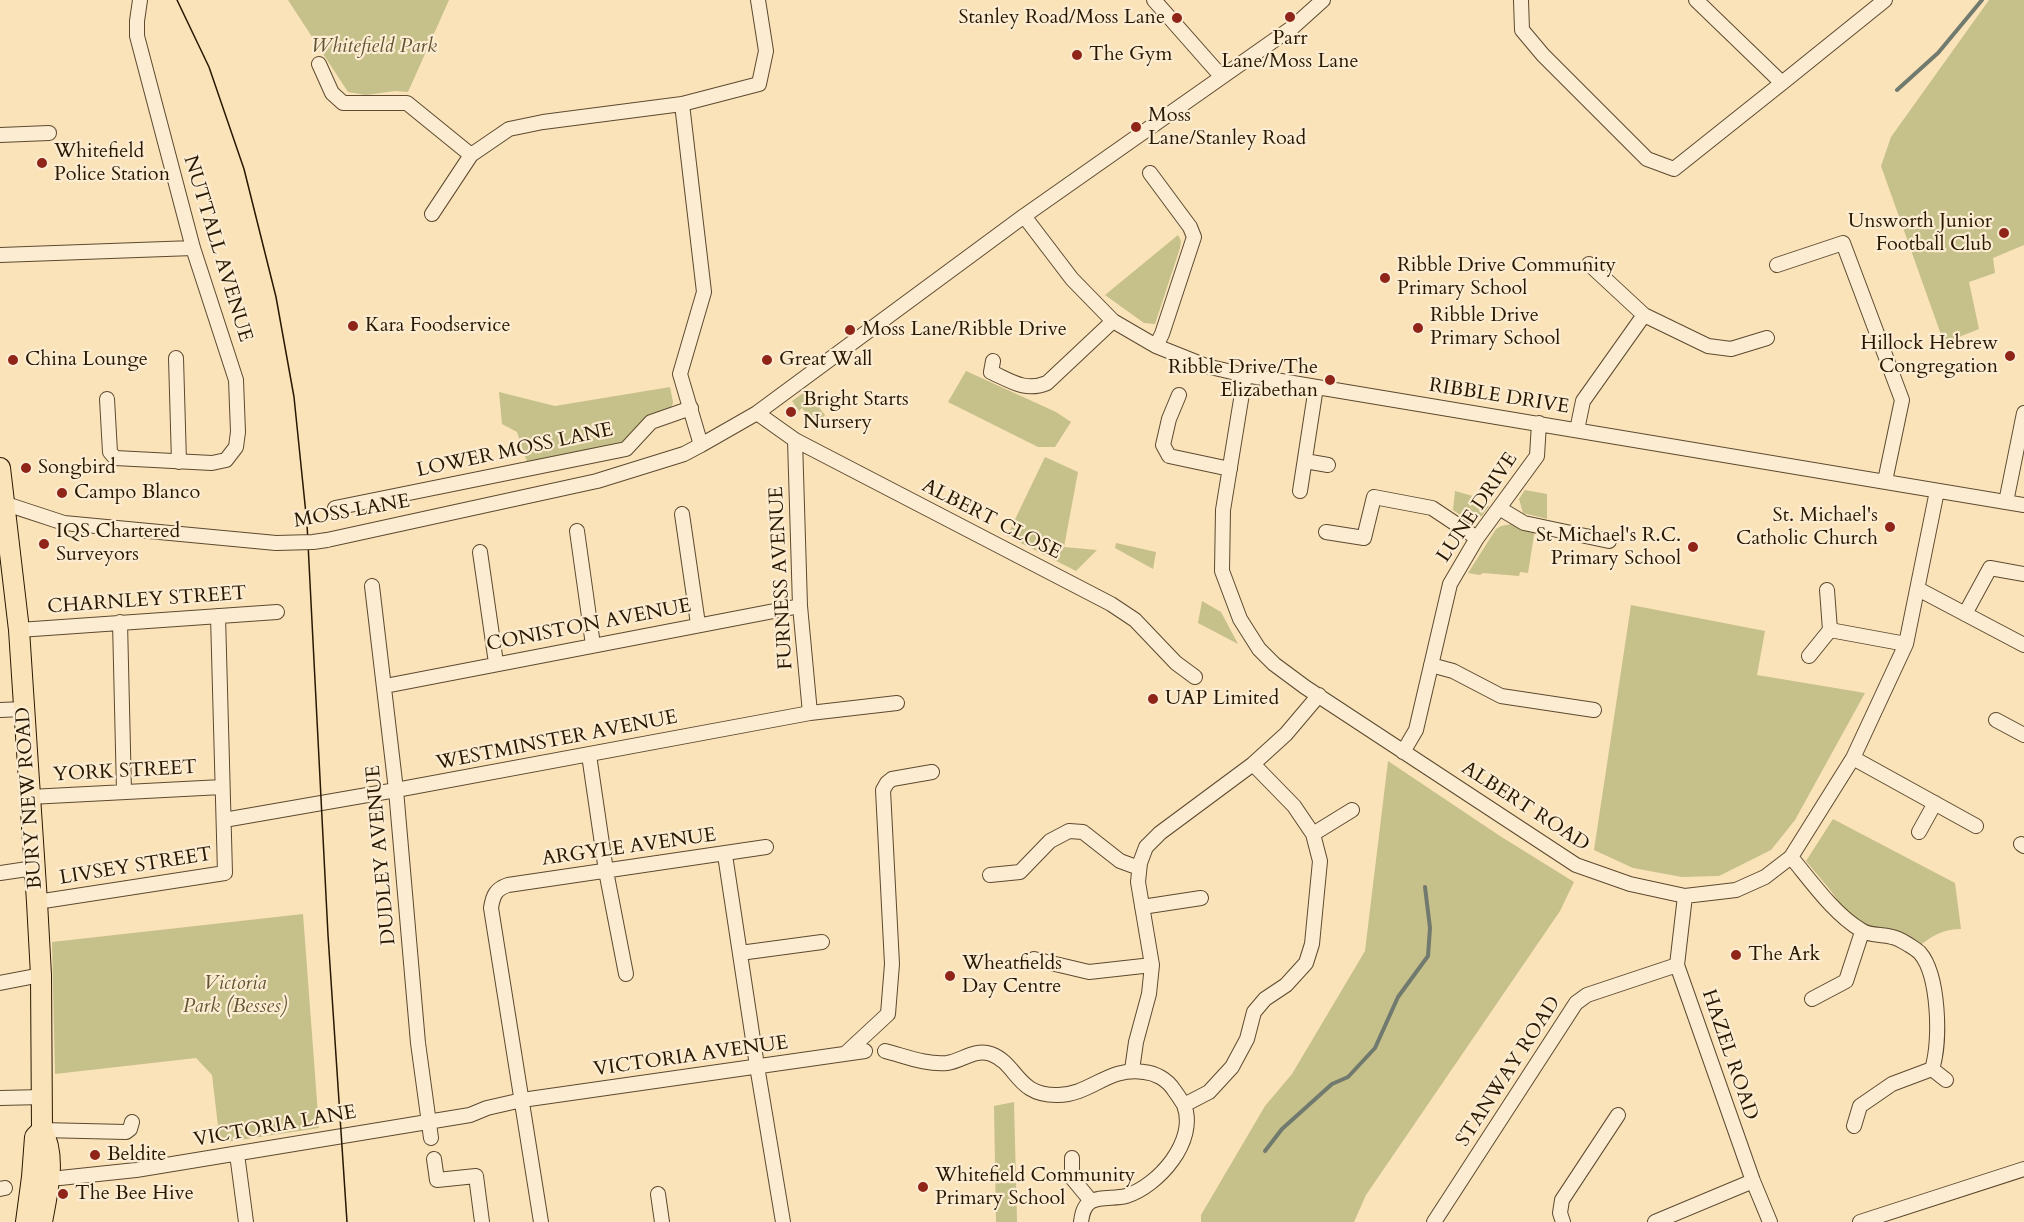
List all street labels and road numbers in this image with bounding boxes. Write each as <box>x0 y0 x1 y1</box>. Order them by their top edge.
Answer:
street label: NUTTALL AVENUE <box>177 153 257 345</box>
street label: RIBBLE DRIVE <box>1427 374 1571 420</box>
street label: LOWER MOSS LANE <box>415 418 615 484</box>
street label: LUNE DRIVE <box>1432 449 1524 567</box>
street label: ALBERT CLOSE <box>917 475 1065 565</box>
street label: FURNESS AVENUE <box>765 486 799 670</box>
street label: MOSS LANE <box>292 490 412 534</box>
street label: CHARNLEY STREET <box>47 582 247 620</box>
street label: CONISTON AVENUE <box>485 594 693 658</box>
street label: BURY NEW ROAD <box>12 706 48 890</box>
street label: WESTMINSTER AVENUE <box>434 706 680 776</box>
street label: YORK STREET <box>52 756 198 788</box>
street label: ALBERT ROAD <box>1456 757 1594 857</box>
street label: DUDLEY AVENUE <box>362 764 402 946</box>
street label: ARGYLE AVENUE <box>540 824 718 872</box>
street label: LIVSEY STREET <box>58 843 214 891</box>
street label: HAZEL ROAD <box>1695 986 1763 1124</box>
street label: STANWAY ROAD <box>1451 992 1567 1152</box>
street label: VICTORIA AVENUE <box>592 1031 790 1083</box>
street label: VICTORIA LANE <box>192 1101 358 1153</box>

